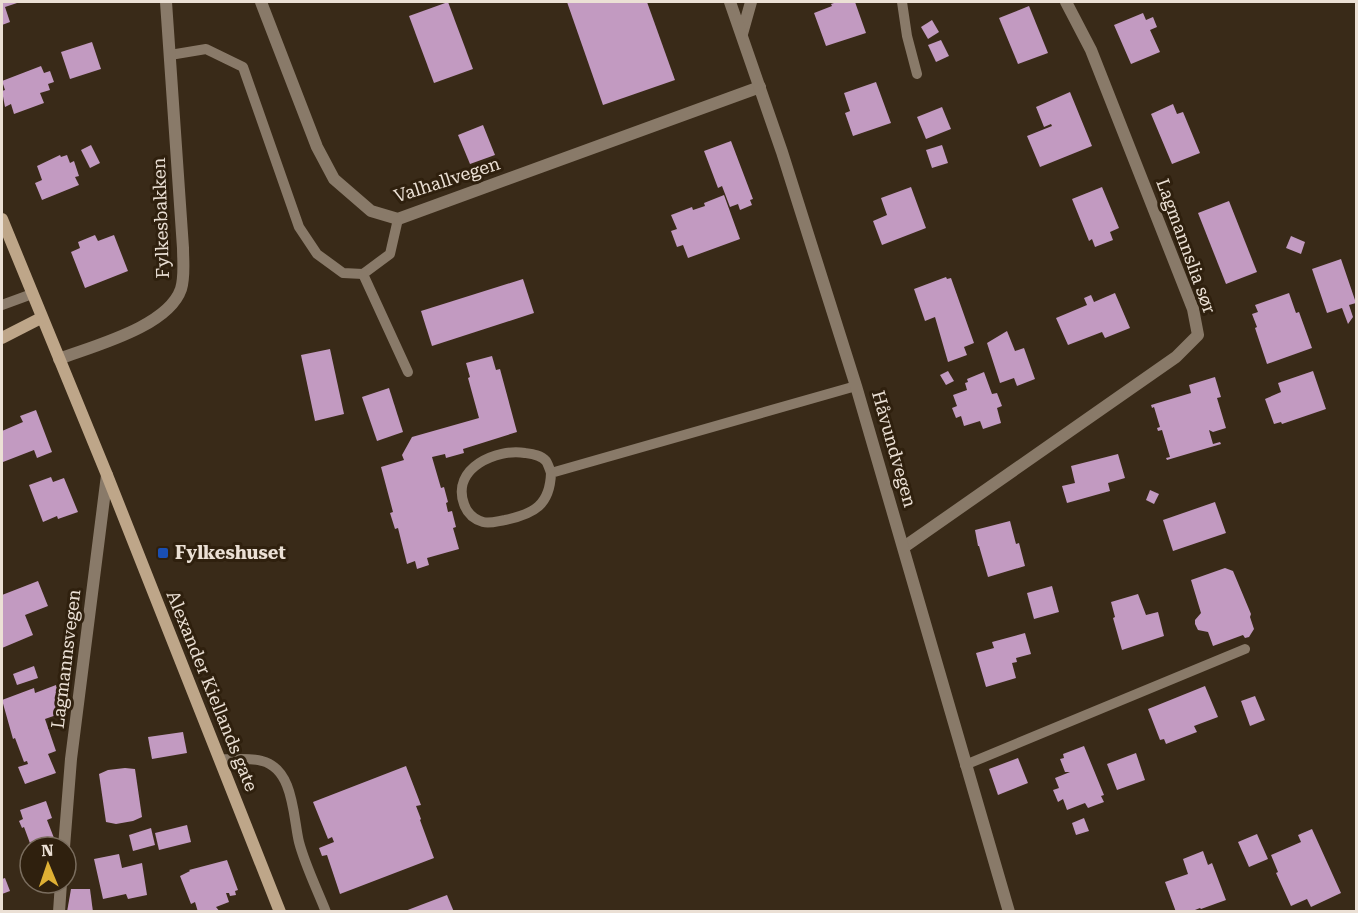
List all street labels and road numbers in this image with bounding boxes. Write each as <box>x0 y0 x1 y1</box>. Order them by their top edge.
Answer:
street label: Valhallvegen <box>391 152 503 207</box>
street label: Fylkesbakken <box>148 157 173 279</box>
street label: Lagmannslia sør <box>1152 176 1221 316</box>
street label: Håvundvegen <box>868 388 921 510</box>
street label: Alexander Kiellands gate <box>162 587 262 794</box>
street label: Lagmannsvegen <box>47 588 85 730</box>

